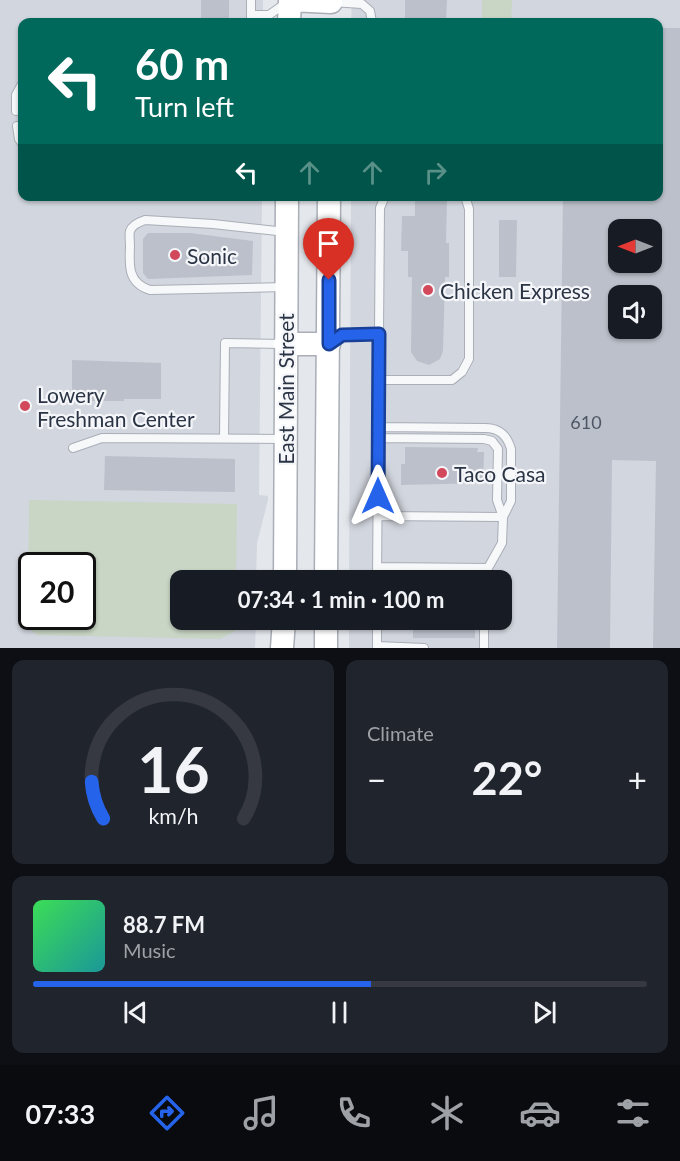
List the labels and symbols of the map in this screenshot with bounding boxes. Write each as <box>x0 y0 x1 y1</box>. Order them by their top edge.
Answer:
pin <box>303 218 354 280</box>
north arrow <box>608 219 662 273</box>
place label: Sonic <box>187 243 237 268</box>
marker: Sonic <box>168 248 182 262</box>
place label: Chicken Express <box>440 278 590 303</box>
marker: Chicken Express <box>421 283 435 297</box>
street label: East Main Street <box>273 313 298 465</box>
place label: Lowery Freshman Center <box>37 382 195 431</box>
marker: Lowery Freshman Center <box>18 399 32 413</box>
house number: 610 <box>570 411 602 433</box>
place label: Taco Casa <box>454 461 546 486</box>
position arrow <box>346 464 410 528</box>
marker: Taco Casa <box>435 466 449 480</box>
speed limit sign: 20 <box>18 552 96 630</box>

